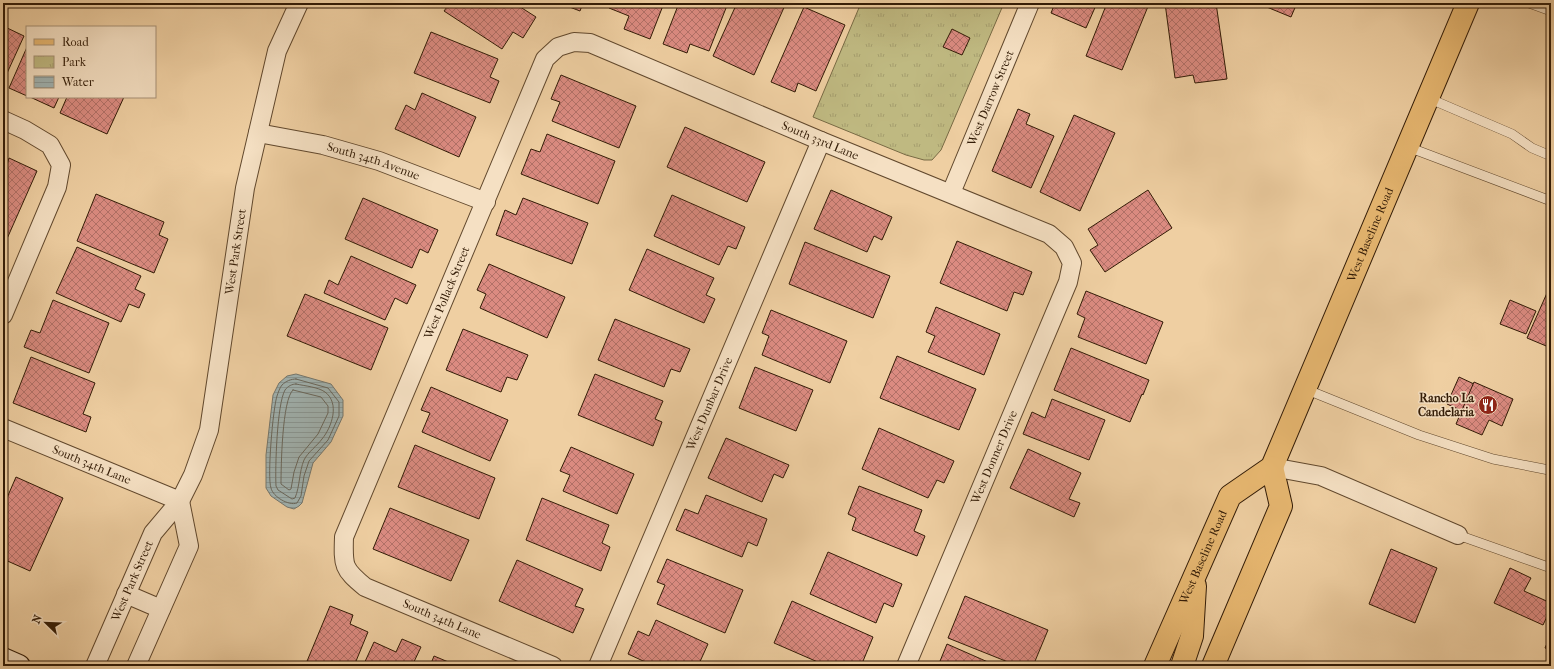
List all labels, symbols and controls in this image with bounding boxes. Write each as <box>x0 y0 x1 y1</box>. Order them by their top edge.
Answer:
legend <box>26 26 156 98</box>
text: Road <box>62 35 89 49</box>
street label: West Darrow Street <box>964 47 1017 149</box>
text: Park <box>62 55 87 69</box>
text: Water <box>61 75 95 89</box>
street label: South 33rd Lane <box>780 118 861 163</box>
street label: South 34th Avenue <box>325 139 422 183</box>
street label: West Baseline Road <box>1344 185 1396 285</box>
street label: West Park Street <box>222 207 249 297</box>
street label: West Pollack Street <box>421 244 473 342</box>
street label: West Dunbar Drive <box>683 355 735 453</box>
place label: Rancho La Candelaria <box>1418 391 1474 419</box>
restaurant icon: Rancho La Candelaria <box>1477 394 1499 416</box>
street label: West Donner Drive <box>968 408 1020 507</box>
street label: South 34th Lane <box>50 442 133 487</box>
street label: West Baseline Road <box>1176 508 1230 607</box>
street label: West Park Street <box>108 538 156 624</box>
street label: South 34th Lane <box>401 596 483 642</box>
north arrow <box>26 603 66 643</box>
text: N <box>30 612 45 626</box>

